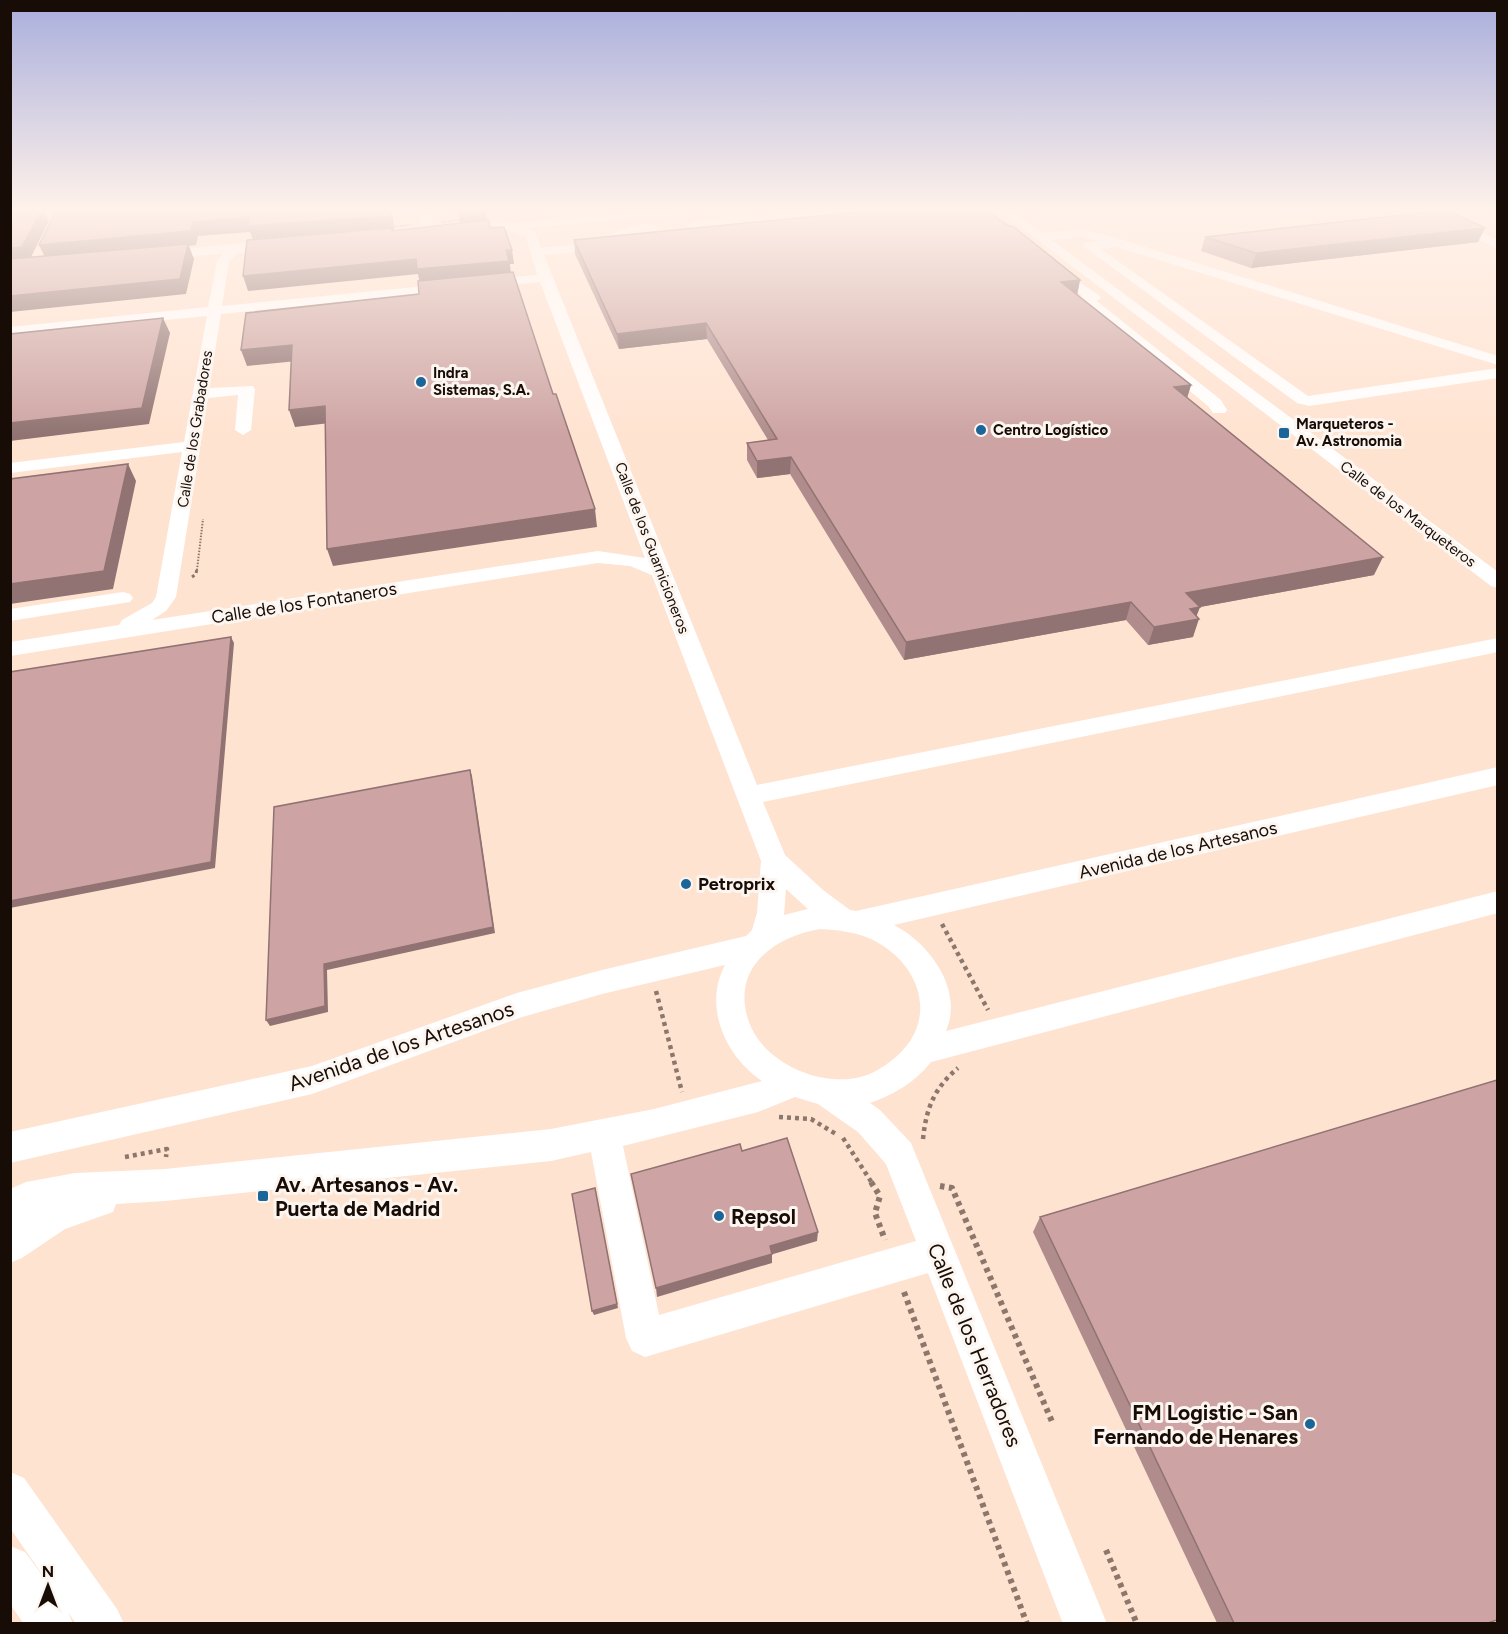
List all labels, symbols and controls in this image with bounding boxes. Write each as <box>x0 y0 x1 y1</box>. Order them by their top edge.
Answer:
street label: Calle de los Grabadores <box>174 349 216 509</box>
place label: Indra Sistemas, S.A. <box>433 364 530 399</box>
marker: Indra Sistemas, S.A. <box>414 375 428 389</box>
place label: Marqueteros - Av. Astronomia <box>1296 415 1402 450</box>
place label: Centro Logístico <box>993 421 1109 439</box>
marker: Centro Logístico <box>974 423 988 437</box>
marker: Marqueteros - Av. Astronomia <box>1277 426 1291 440</box>
street label: Calle de los Marqueteros <box>1336 457 1480 571</box>
street label: Calle de los Guarnicioneros <box>611 460 693 636</box>
street label: Calle de los Fontaneros <box>210 577 398 629</box>
street label: Avenida de los Artesanos <box>1077 816 1279 884</box>
place label: Petroprix <box>698 873 776 895</box>
marker: Petroprix <box>679 877 693 891</box>
street label: Avenida de los Artesanos <box>285 996 517 1096</box>
place label: Av. Artesanos - Av. Puerta de Madrid <box>275 1172 458 1221</box>
marker: Av. Artesanos - Av. Puerta de Madrid <box>256 1189 270 1203</box>
place label: Repsol <box>731 1204 796 1229</box>
marker: Repsol <box>712 1209 726 1223</box>
street label: Calle de los Herradores <box>923 1240 1027 1450</box>
place label: FM Logistic - San Fernando de Henares <box>1093 1400 1298 1449</box>
marker: FM Logistic - San Fernando de Henares <box>1303 1417 1317 1431</box>
north arrow <box>18 1556 78 1616</box>
text: N <box>42 1562 54 1581</box>

